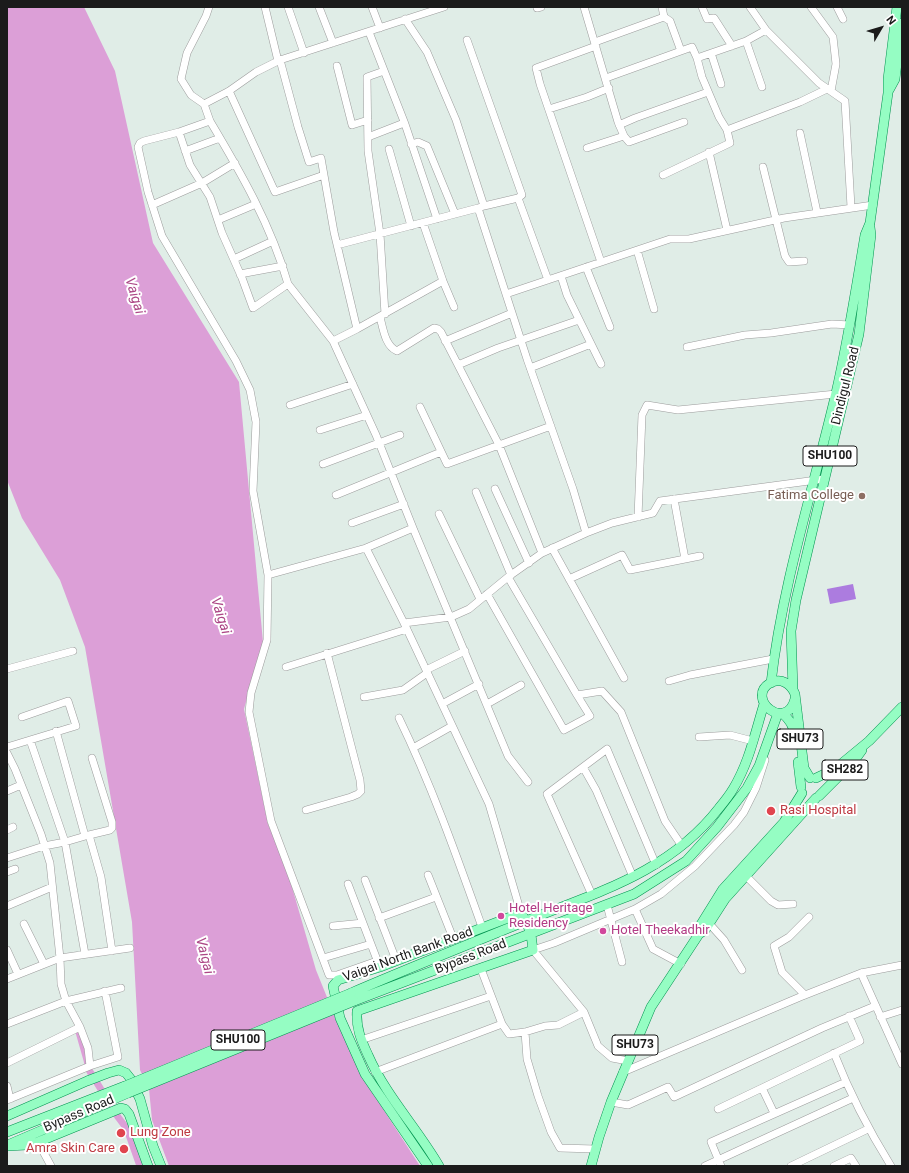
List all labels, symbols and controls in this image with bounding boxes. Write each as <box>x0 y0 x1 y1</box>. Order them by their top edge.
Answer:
north arrow <box>861 8 901 48</box>
text: N <box>883 13 898 27</box>
water label: Vaigai <box>121 276 147 316</box>
street label: Dindigul Road <box>829 345 863 427</box>
road number: SHU100 <box>803 446 857 466</box>
place label: Fatima College <box>768 488 854 504</box>
marker: Fatima College <box>857 491 867 501</box>
water label: Vaigai <box>206 596 234 636</box>
road number: SHU73 <box>777 729 823 749</box>
road number: SH282 <box>822 760 868 780</box>
place label: Rasi Hospital <box>780 803 857 819</box>
marker: Rasi Hospital <box>765 805 777 817</box>
place label: Hotel Heritage Residency <box>509 901 592 932</box>
marker: Hotel Heritage Residency <box>496 911 506 921</box>
place label: Hotel Theekadhir <box>611 923 710 939</box>
street label: Vaigai North Bank Road <box>341 924 475 986</box>
marker: Hotel Theekadhir <box>598 926 608 936</box>
water label: Vaigai <box>191 936 217 976</box>
street label: Bypass Road <box>433 936 509 978</box>
road number: SHU100 <box>211 1030 265 1050</box>
road number: SHU73 <box>612 1035 658 1055</box>
street label: Bypass Road <box>41 1092 117 1136</box>
place label: Lung Zone <box>130 1125 191 1141</box>
marker: Lung Zone <box>115 1127 127 1139</box>
place label: Amra Skin Care <box>26 1141 115 1157</box>
marker: Amra Skin Care <box>118 1143 130 1155</box>

